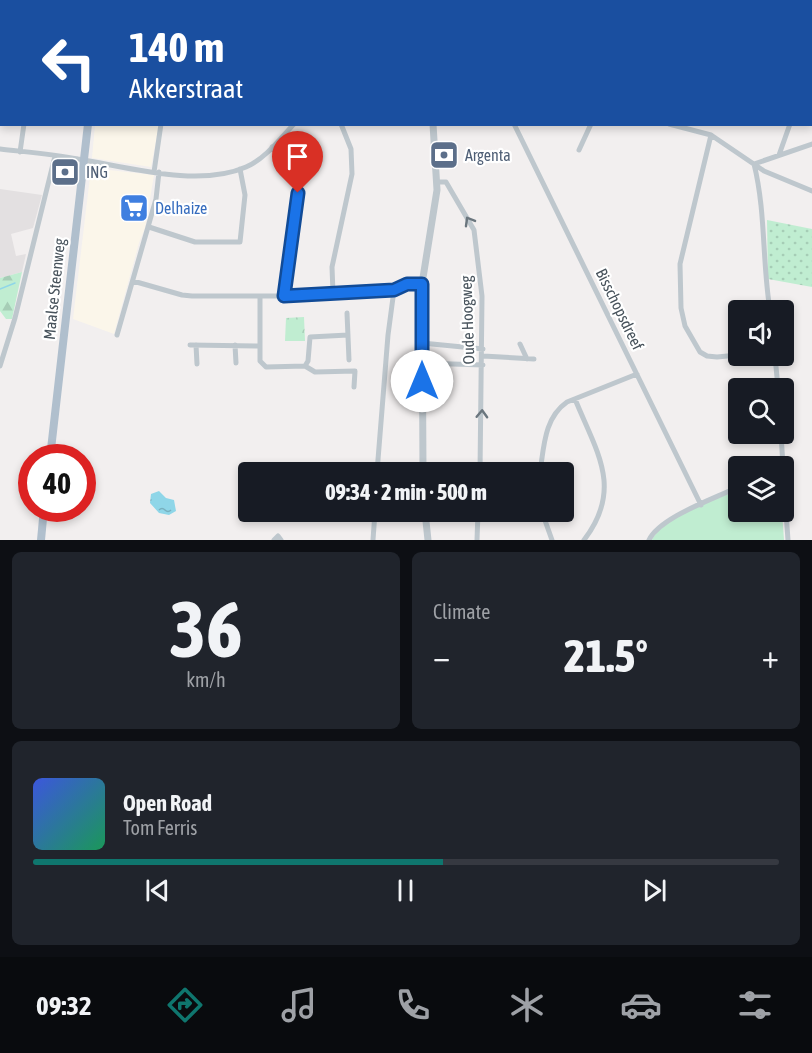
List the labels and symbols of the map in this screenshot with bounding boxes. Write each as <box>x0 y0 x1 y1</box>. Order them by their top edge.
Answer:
pin <box>272 131 323 193</box>
bank icon: Argenta <box>428 139 460 171</box>
place label: Argenta <box>465 146 511 165</box>
bank icon: ING <box>49 156 81 188</box>
place label: ING <box>86 163 108 181</box>
supermarket icon: Delhaize <box>118 192 150 224</box>
place label: Delhaize <box>155 199 207 217</box>
one-way arrow <box>464 217 476 227</box>
street label: Maalse Steenweg <box>40 237 69 341</box>
street label: Bisschopsdreef <box>592 265 648 354</box>
street label: Oude Hoogweg <box>456 275 479 365</box>
position arrow <box>390 349 454 413</box>
one-way arrow <box>476 410 488 419</box>
speed limit sign: 40 <box>18 444 96 522</box>

